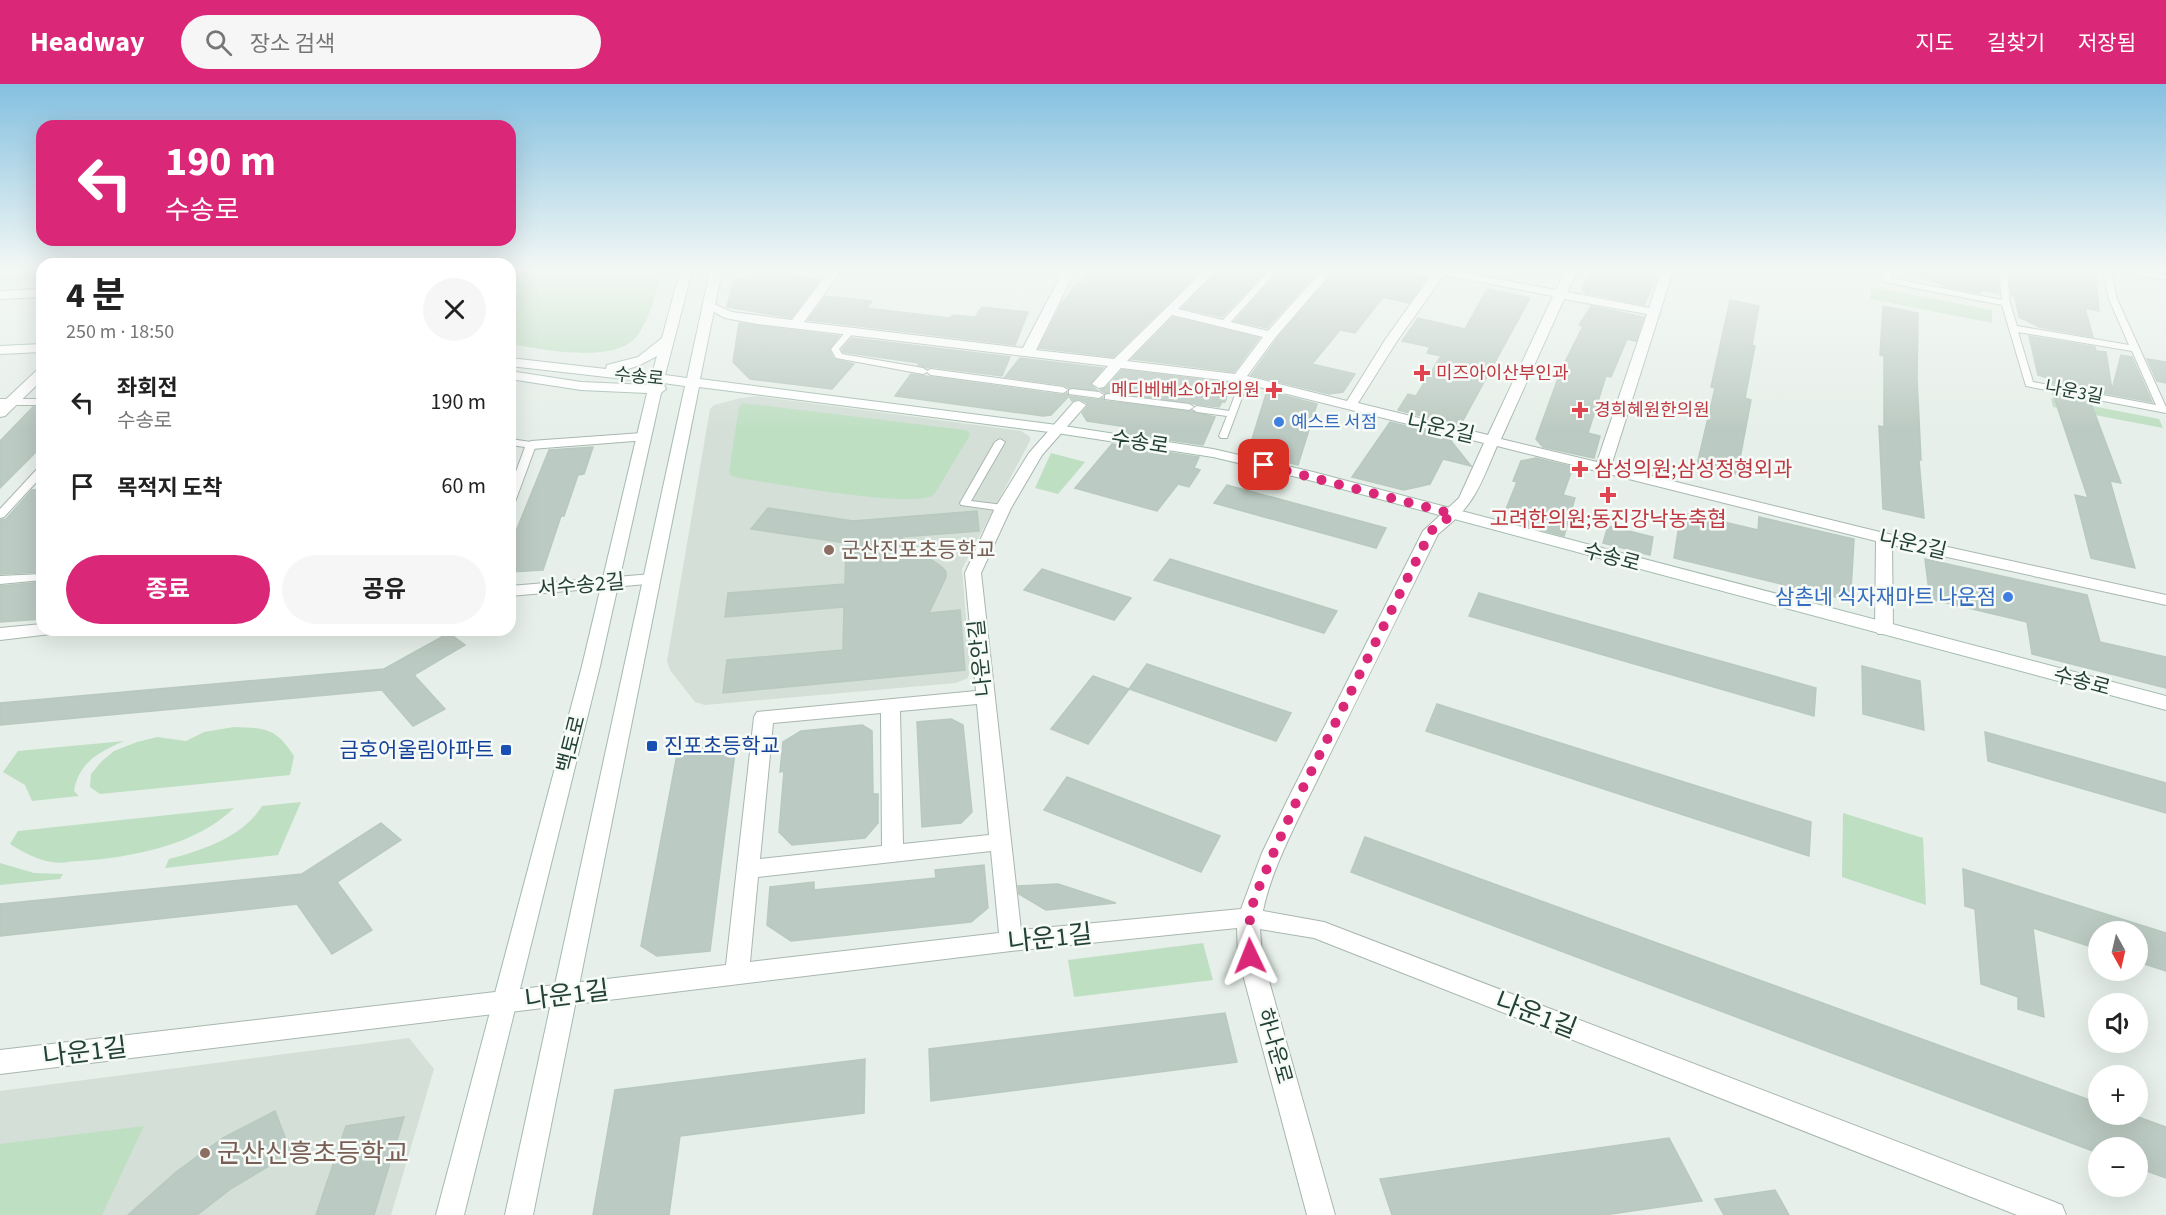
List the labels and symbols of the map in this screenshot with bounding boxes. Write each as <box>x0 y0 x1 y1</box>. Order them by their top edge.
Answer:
place label: 미즈아이산부인과 <box>1436 361 1569 386</box>
street label: 수송로 <box>613 362 665 392</box>
marker: 미즈아이산부인과 <box>1413 364 1431 382</box>
street label: 나운3길 <box>2043 374 2105 410</box>
place label: 메디베베소아과의원 <box>1111 378 1260 403</box>
marker: 메디베베소아과의원 <box>1265 381 1283 399</box>
place label: 경희혜원한의원 <box>1594 398 1710 423</box>
marker: 경희혜원한의원 <box>1571 401 1589 419</box>
street label: 나운2길 <box>1404 406 1478 450</box>
place label: 예스트 서점 <box>1291 410 1377 435</box>
marker: 예스트 서점 <box>1272 415 1286 429</box>
street label: 수송로 <box>1109 423 1171 461</box>
pin <box>1238 439 1289 490</box>
place label: 삼성의원;삼성정형외과 <box>1594 454 1792 484</box>
marker: 삼성의원;삼성정형외과 <box>1571 460 1589 478</box>
marker: 고려한의원;동진강낙농축협 <box>1599 486 1617 504</box>
place label: 고려한의원;동진강낙농축협 <box>1489 504 1727 534</box>
street label: 나운2길 <box>1876 522 1950 566</box>
place label: 군산진포초등학교 <box>841 535 996 565</box>
street label: 수송로 <box>1580 535 1644 579</box>
marker: 군산진포초등학교 <box>822 543 836 557</box>
street label: 서수송2길 <box>536 566 626 604</box>
place label: 삼촌네 식자재마트 나운점 <box>1775 582 1996 612</box>
marker: 삼촌네 식자재마트 나운점 <box>2001 590 2015 604</box>
street label: 나운안길 <box>961 618 999 698</box>
street label: 수송로 <box>2050 659 2114 703</box>
street label: 백토로 <box>549 712 593 776</box>
place label: 진포초등학교 <box>664 731 780 761</box>
place label: 금호어울림아파트 <box>339 735 494 765</box>
marker: 진포초등학교 <box>645 739 659 753</box>
marker: 금호어울림아파트 <box>499 743 513 757</box>
street label: 나운1길 <box>1006 915 1094 961</box>
north arrow <box>2088 921 2148 981</box>
position arrow <box>1218 924 1282 988</box>
street label: 나운1길 <box>523 971 611 1019</box>
street label: 나운1길 <box>1490 983 1582 1047</box>
street label: 하나운로 <box>1250 1005 1300 1087</box>
street label: 나운1길 <box>41 1028 129 1076</box>
place label: 군산신흥초등학교 <box>217 1135 408 1172</box>
marker: 군산신흥초등학교 <box>198 1146 212 1160</box>

